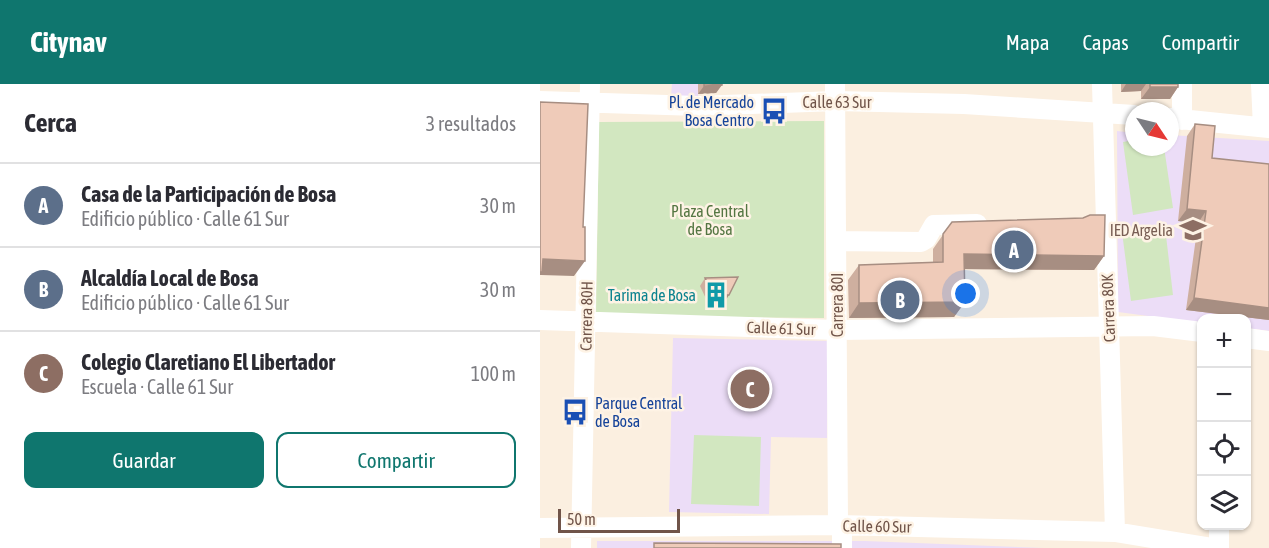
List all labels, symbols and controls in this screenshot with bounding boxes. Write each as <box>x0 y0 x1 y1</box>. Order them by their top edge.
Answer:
text: Citynav <box>30 26 107 58</box>
text: Mapa <box>1006 30 1049 54</box>
text: Capas <box>1082 30 1129 54</box>
text: Compartir <box>1162 30 1239 54</box>
place label: Pl. de Mercado Bosa Centro <box>669 93 754 129</box>
street label: Calle 63 Sur <box>803 93 872 111</box>
bus stop icon: Pl. de Mercado Bosa Centro <box>759 96 789 126</box>
north arrow <box>1125 102 1179 156</box>
text: Cerca <box>24 108 77 138</box>
text: 3 resultados <box>426 112 516 135</box>
text: Casa de la Participación de Bosa <box>81 181 336 207</box>
text: A <box>39 194 48 217</box>
text: 30 m <box>480 194 516 217</box>
park label: Plaza Central de Bosa <box>671 202 750 238</box>
text: Edificio público · Calle 61 Sur <box>81 207 289 230</box>
school or university icon: IED Argelia <box>1178 215 1208 245</box>
place label: IED Argelia <box>1110 221 1173 240</box>
pin: A <box>994 228 1034 272</box>
text: Alcaldía Local de Bosa <box>81 265 258 291</box>
street label: Carrera 80I <box>828 273 846 337</box>
street label: Carrera 80K <box>1098 273 1118 342</box>
text: B <box>39 278 48 301</box>
text: 30 m <box>480 278 516 301</box>
pin: B <box>880 278 920 322</box>
your location <box>951 279 980 308</box>
building icon: Tarima de Bosa <box>701 280 731 310</box>
street label: Carrera 80H <box>576 281 596 351</box>
place label: Tarima de Bosa <box>608 286 696 304</box>
text: Edificio público · Calle 61 Sur <box>81 291 289 314</box>
map controls <box>1197 314 1251 530</box>
button: + <box>1197 314 1251 368</box>
street label: Calle 61 Sur <box>746 318 816 338</box>
text: Colegio Claretiano El Libertador <box>81 349 335 375</box>
text: C <box>39 362 48 385</box>
text: 100 m <box>471 362 516 385</box>
pin: C <box>730 366 770 412</box>
button: − <box>1197 368 1251 422</box>
text: Escuela · Calle 61 Sur <box>81 375 233 398</box>
place label: Parque Central de Bosa <box>595 394 683 430</box>
bus stop icon: Parque Central de Bosa <box>560 397 590 427</box>
button: locate <box>1197 422 1251 476</box>
button: Guardar <box>24 432 264 488</box>
button: Compartir <box>276 432 516 488</box>
button: layers <box>1197 476 1251 530</box>
scale bar <box>558 506 680 534</box>
text: 50 m <box>567 510 596 528</box>
street label: Calle 60 Sur <box>842 516 912 536</box>

